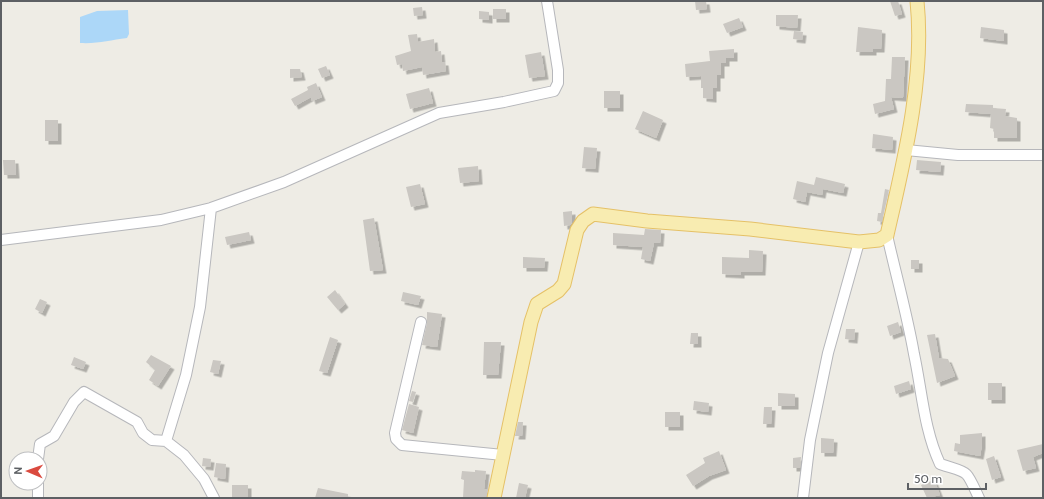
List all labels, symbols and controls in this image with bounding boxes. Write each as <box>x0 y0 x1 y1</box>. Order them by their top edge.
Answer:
north arrow <box>8 451 48 491</box>
scale bar <box>908 465 986 491</box>
text: N <box>11 467 25 475</box>
text: 50 m <box>914 471 942 486</box>

